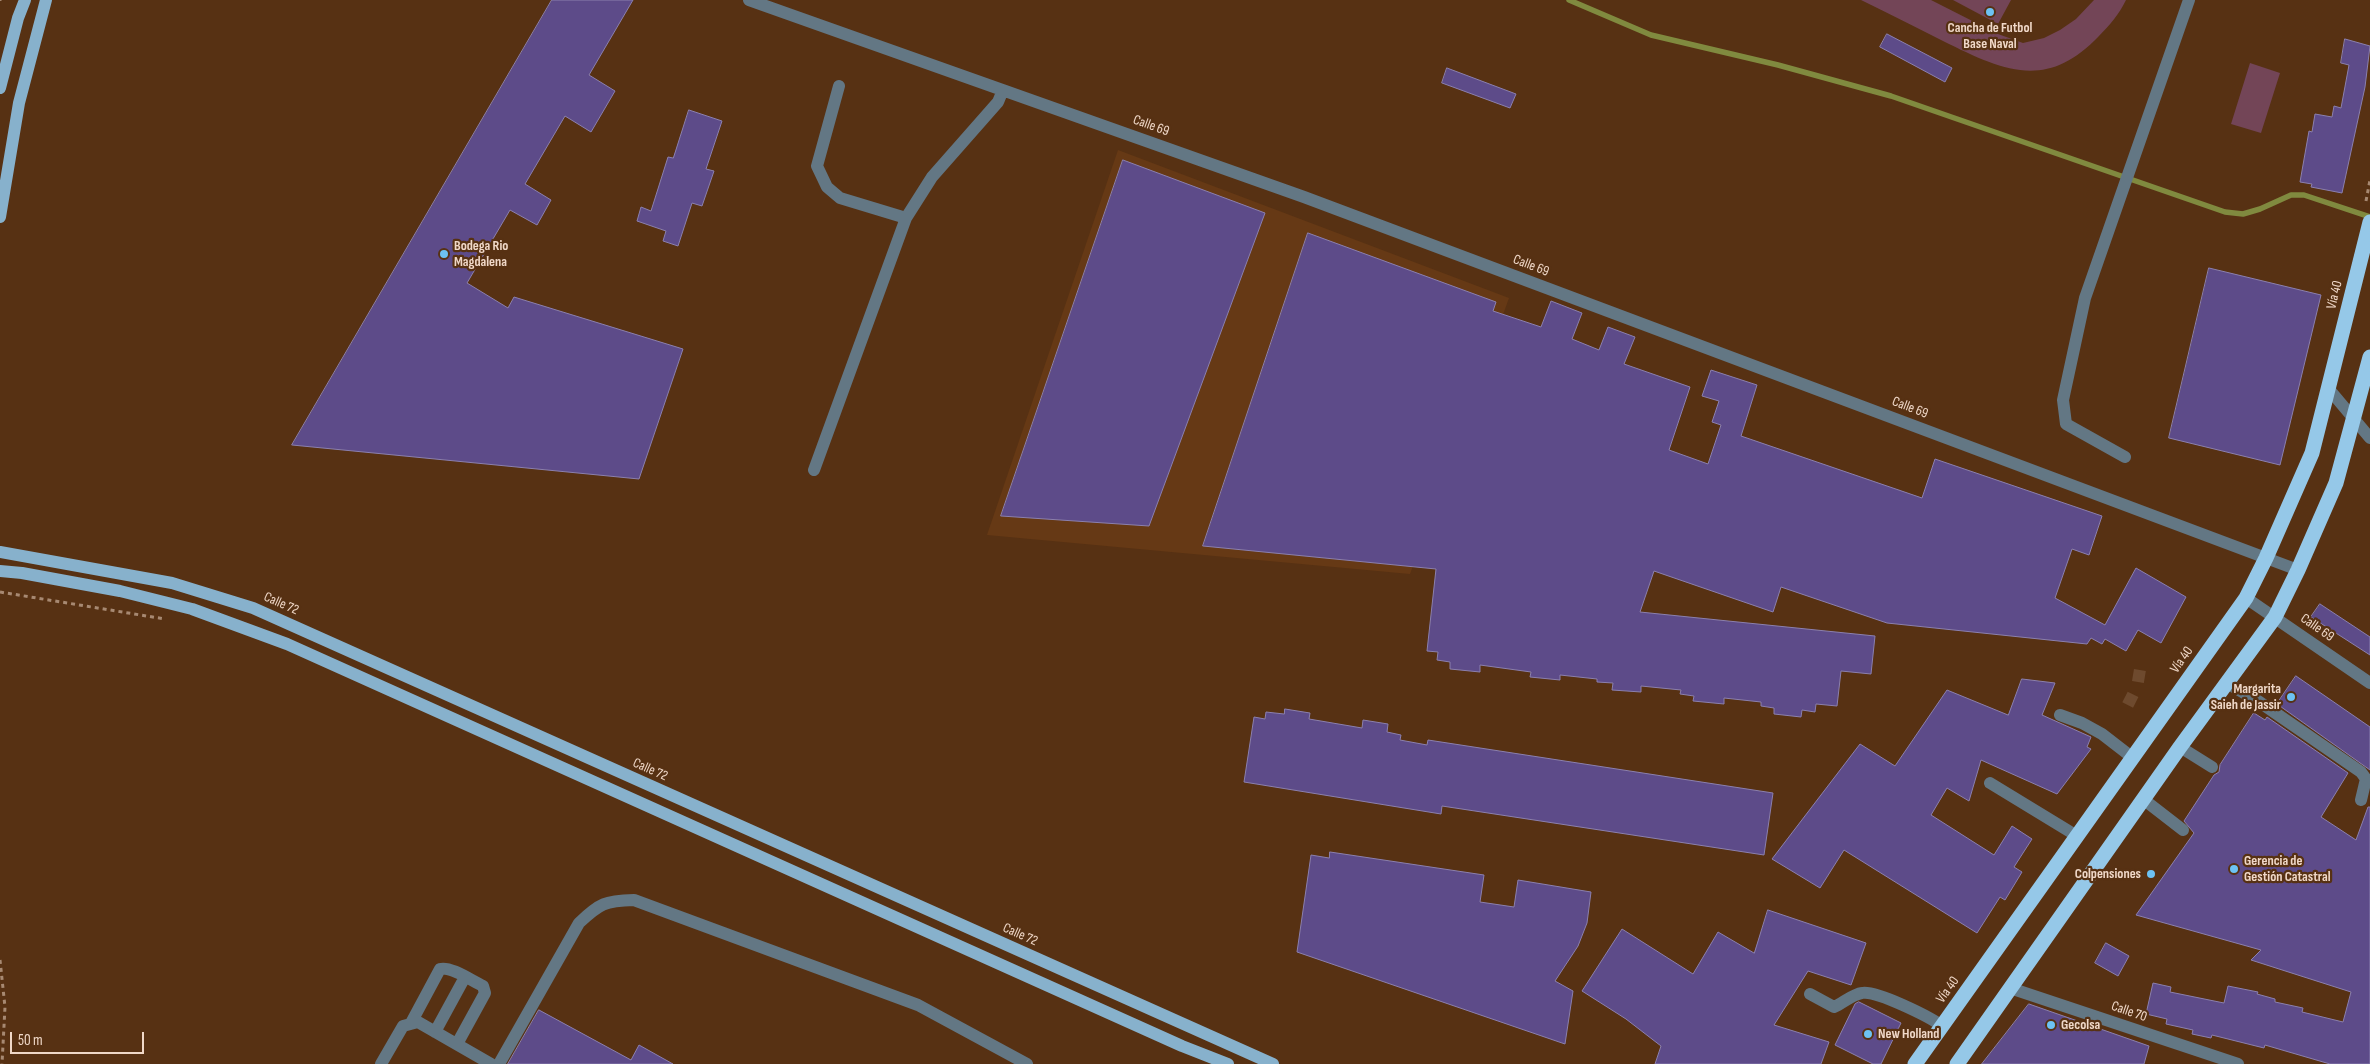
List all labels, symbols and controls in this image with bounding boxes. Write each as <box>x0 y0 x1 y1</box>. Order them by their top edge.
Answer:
marker: Cancha de Futbol Base Naval <box>1984 6 1996 18</box>
place label: Cancha de Futbol Base Naval <box>1948 20 2032 52</box>
street label: Calle 69 <box>1131 112 1171 140</box>
place label: Bodega Rio Magdalena <box>454 238 508 270</box>
marker: Bodega Rio Magdalena <box>438 248 450 260</box>
street label: Calle 69 <box>1511 251 1551 281</box>
street label: Vía 40 <box>2323 279 2347 311</box>
street label: Calle 69 <box>1890 393 1930 423</box>
street label: Calle 72 <box>261 589 301 619</box>
street label: Calle 69 <box>2297 610 2337 646</box>
street label: Vía 40 <box>2167 643 2197 677</box>
place label: Margarita Saieh de Jassir <box>2211 681 2281 714</box>
marker: Margarita Saieh de Jassir <box>2285 691 2297 703</box>
street label: Calle 72 <box>630 755 670 785</box>
place label: Gerencia de Gestión Catastral <box>2244 853 2330 886</box>
marker: Gerencia de Gestión Catastral <box>2228 863 2240 875</box>
place label: Colpensiones <box>2075 866 2141 882</box>
marker: Colpensiones <box>2145 868 2157 880</box>
street label: Calle 72 <box>1000 920 1040 950</box>
street label: Vía 40 <box>1933 973 1963 1007</box>
street label: Calle 70 <box>2109 998 2149 1026</box>
place label: Gecolsa <box>2061 1017 2100 1033</box>
marker: Gecolsa <box>2045 1019 2057 1031</box>
scale bar <box>12 1022 146 1054</box>
place label: New Holland <box>1878 1026 1939 1042</box>
marker: New Holland <box>1862 1028 1874 1040</box>
text: 50 m <box>18 1031 43 1050</box>

